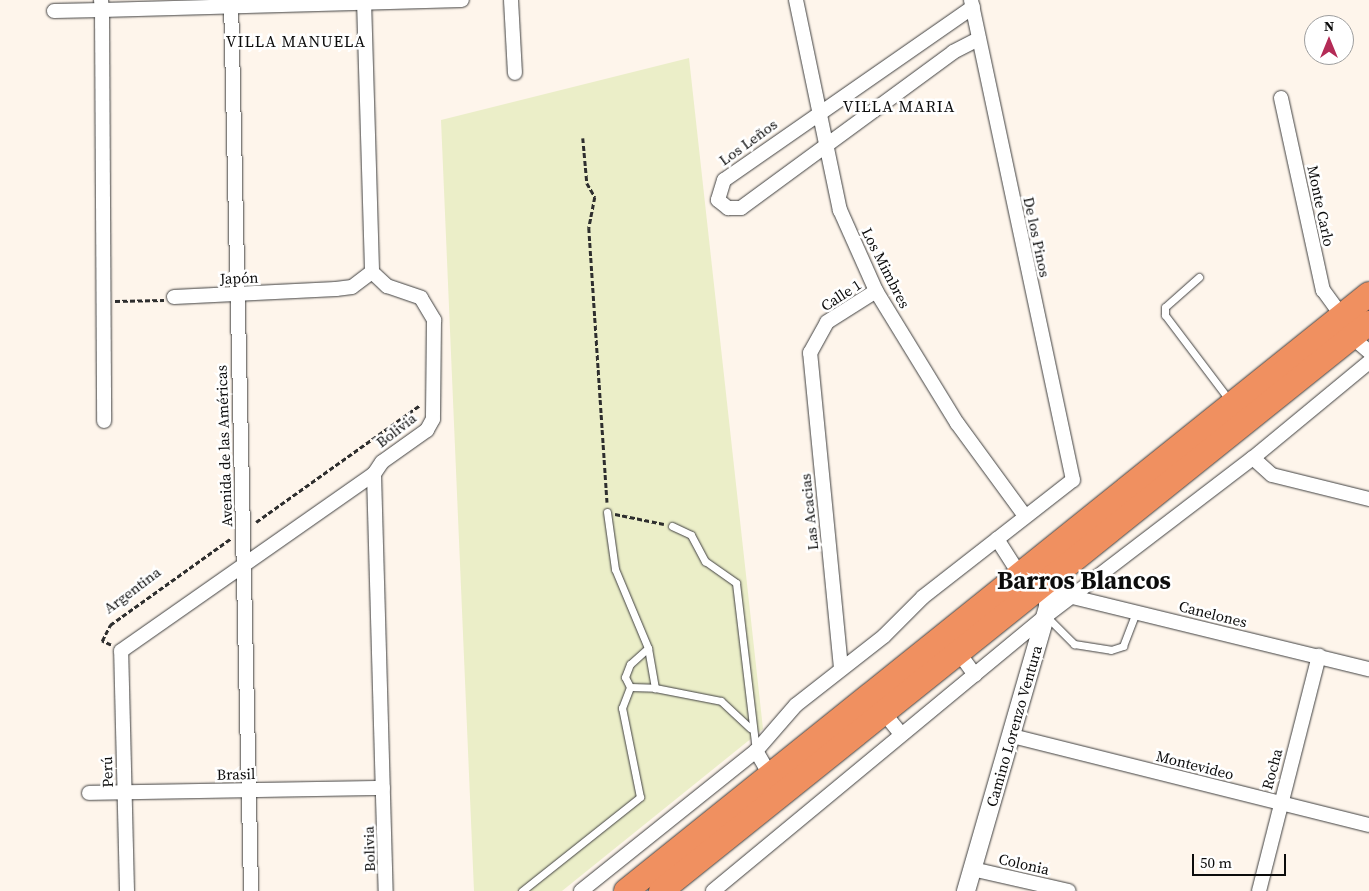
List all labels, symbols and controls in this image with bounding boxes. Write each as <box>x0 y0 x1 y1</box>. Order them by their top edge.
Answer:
north arrow <box>1304 15 1354 65</box>
text: N <box>1324 16 1334 36</box>
district label: VILLA MANUELA <box>224 31 368 51</box>
district label: VILLA MARIA <box>841 96 957 116</box>
street label: Los Leños <box>715 115 781 169</box>
street label: Monte Carlo <box>1304 164 1338 248</box>
street label: De los Pinos <box>1020 195 1054 279</box>
street label: Los Mimbres <box>858 225 914 311</box>
street label: Japón <box>219 268 259 288</box>
street label: Calle 1 <box>817 275 865 315</box>
street label: Avenida de las Américas <box>212 365 236 527</box>
street label: Bolivia <box>372 409 420 451</box>
street label: Las Acacias <box>796 473 822 551</box>
street label: Argentina <box>100 563 164 617</box>
district label: Barros Blancos <box>997 565 1171 595</box>
street label: Canelones <box>1177 597 1249 631</box>
street label: Camino Lorenzo Ventura <box>982 643 1046 809</box>
street label: Montevideo <box>1154 747 1236 783</box>
street label: Rocha <box>1258 747 1286 791</box>
street label: Perú <box>97 756 117 788</box>
street label: Brasil <box>216 765 256 783</box>
street label: Bolivia <box>359 826 379 872</box>
scale bar <box>1194 844 1288 876</box>
street label: Colonia <box>997 849 1051 879</box>
text: 50 m <box>1200 852 1232 873</box>

